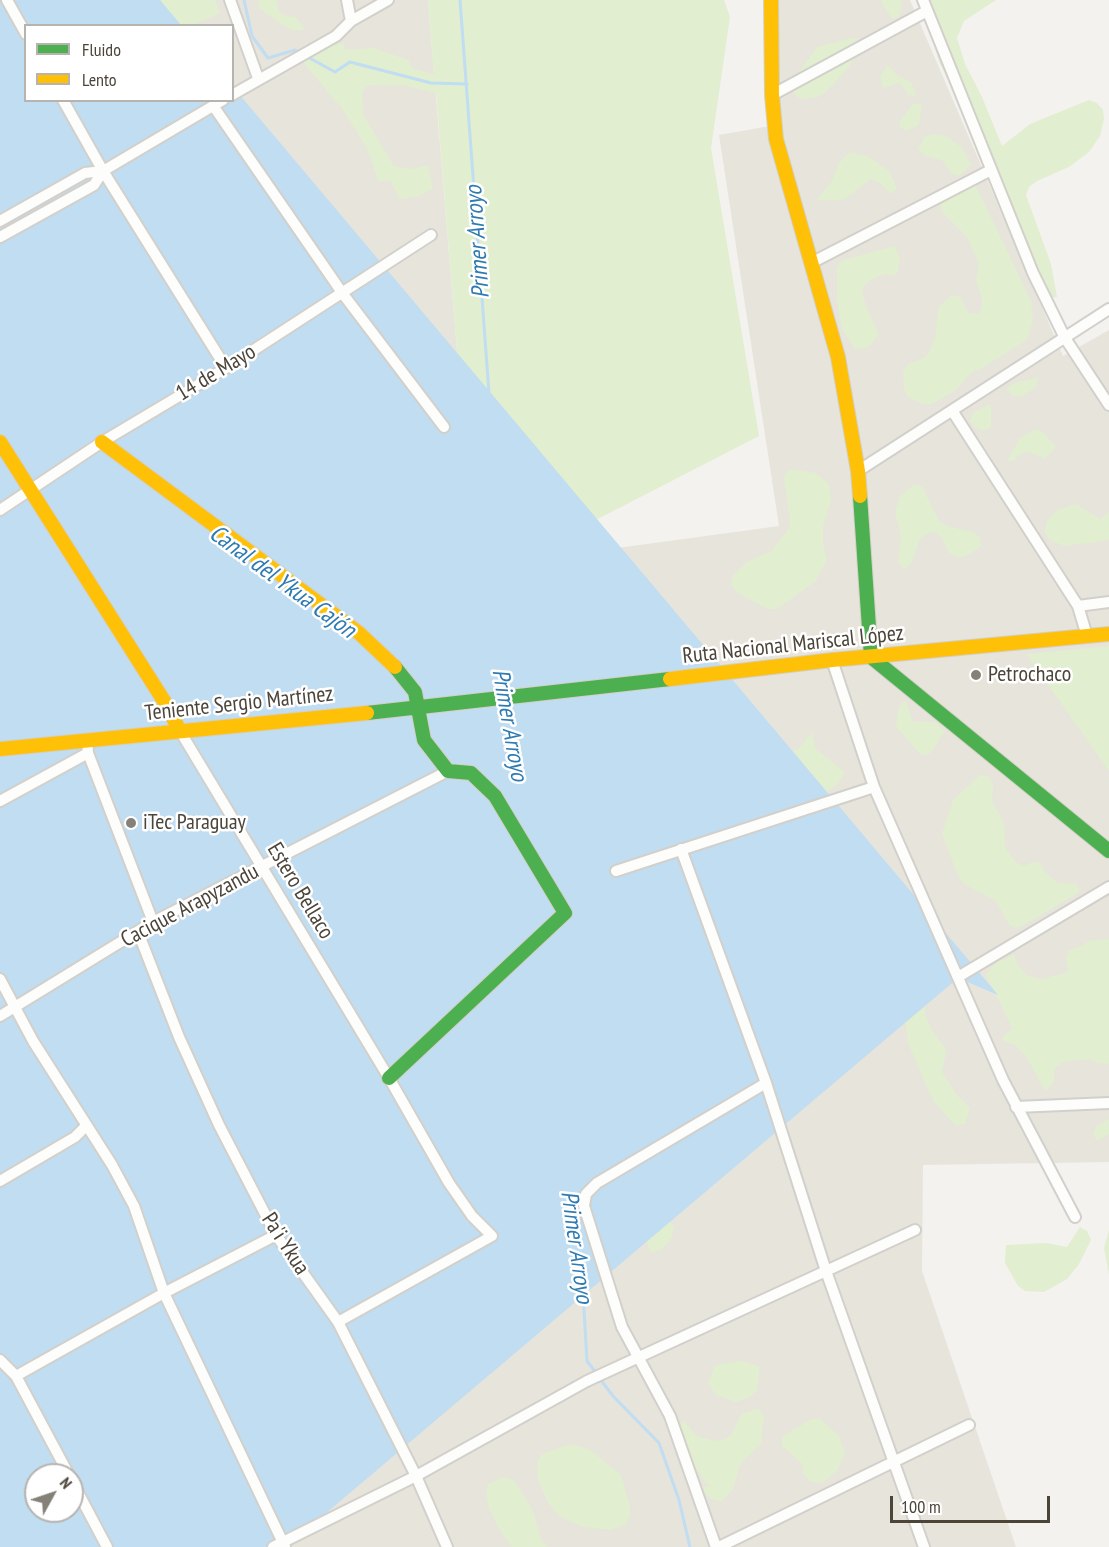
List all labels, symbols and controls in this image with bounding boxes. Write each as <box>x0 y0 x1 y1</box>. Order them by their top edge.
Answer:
legend <box>24 24 234 102</box>
text: Fluido <box>82 38 121 61</box>
text: Lento <box>82 68 117 91</box>
water label: Primer Arroyo <box>460 185 496 299</box>
street label: 14 de Mayo <box>171 339 261 407</box>
water label: Canal del Ykua Cajón <box>203 519 361 645</box>
street label: Ruta Nacional Mariscal López <box>681 620 905 670</box>
place label: Petrochaco <box>988 662 1071 688</box>
water label: Primer Arroyo <box>485 667 533 783</box>
marker: Petrochaco <box>969 668 983 682</box>
street label: Teniente Sergio Martínez <box>144 681 334 727</box>
place label: iTec Paraguay <box>143 810 246 836</box>
marker: iTec Paraguay <box>124 816 138 830</box>
street label: Estero Bellaco <box>261 838 339 944</box>
street label: Cacique Arapyzandu <box>117 859 263 953</box>
water label: Primer Arroyo <box>554 1189 598 1305</box>
street label: Pa'i Ykua <box>255 1208 315 1280</box>
north arrow <box>24 1463 84 1523</box>
text: N <box>56 1473 77 1492</box>
scale bar <box>893 1484 1054 1522</box>
text: 100 m <box>901 1495 941 1518</box>

